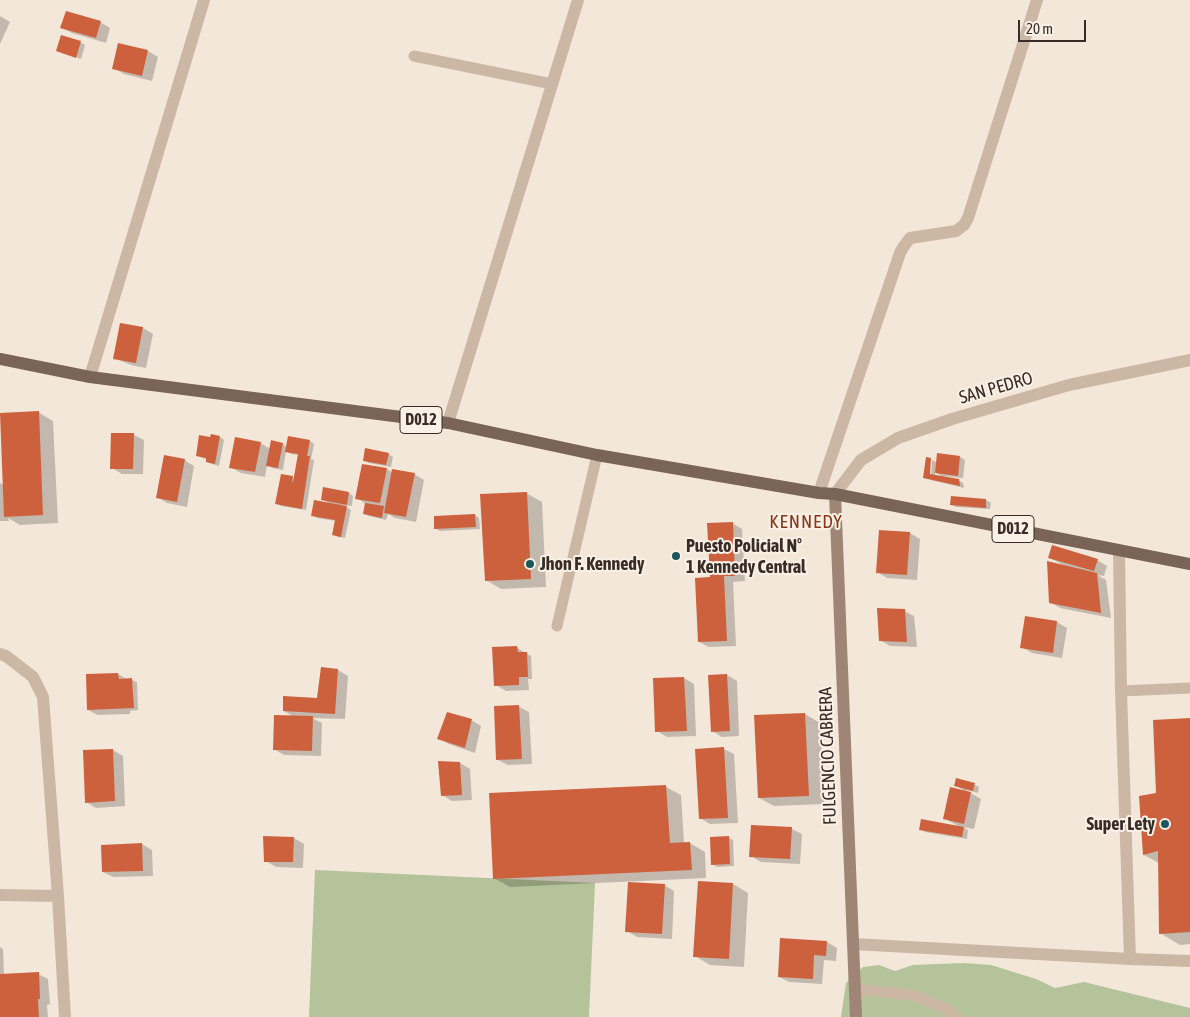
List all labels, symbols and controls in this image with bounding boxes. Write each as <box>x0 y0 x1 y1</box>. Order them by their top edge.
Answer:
scale bar <box>1020 10 1088 42</box>
text: 20 m <box>1026 20 1053 37</box>
street label: SAN PEDRO <box>957 367 1035 409</box>
road number: D012 <box>400 406 442 434</box>
district label: KENNEDY <box>768 511 844 533</box>
road number: D012 <box>992 516 1034 542</box>
place label: Puesto Policial N° 1 Kennedy Central <box>686 535 806 578</box>
marker: Puesto Policial N° 1 Kennedy Central <box>670 550 682 562</box>
place label: Jhon F. Kennedy <box>540 553 644 575</box>
marker: Jhon F. Kennedy <box>524 558 536 570</box>
street label: FULGENCIO CABRERA <box>815 687 841 825</box>
place label: Super Lety <box>1087 813 1155 835</box>
marker: Super Lety <box>1159 818 1171 830</box>

